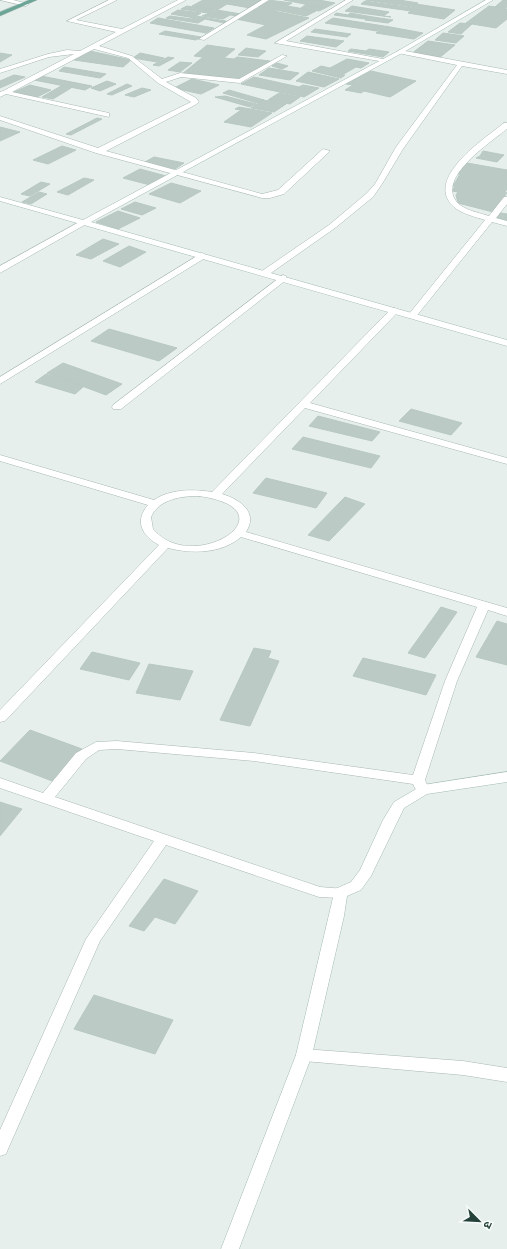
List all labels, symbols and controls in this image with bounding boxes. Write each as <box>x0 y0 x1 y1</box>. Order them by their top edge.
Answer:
north arrow <box>459 1201 499 1241</box>
text: उ <box>481 1220 495 1231</box>

